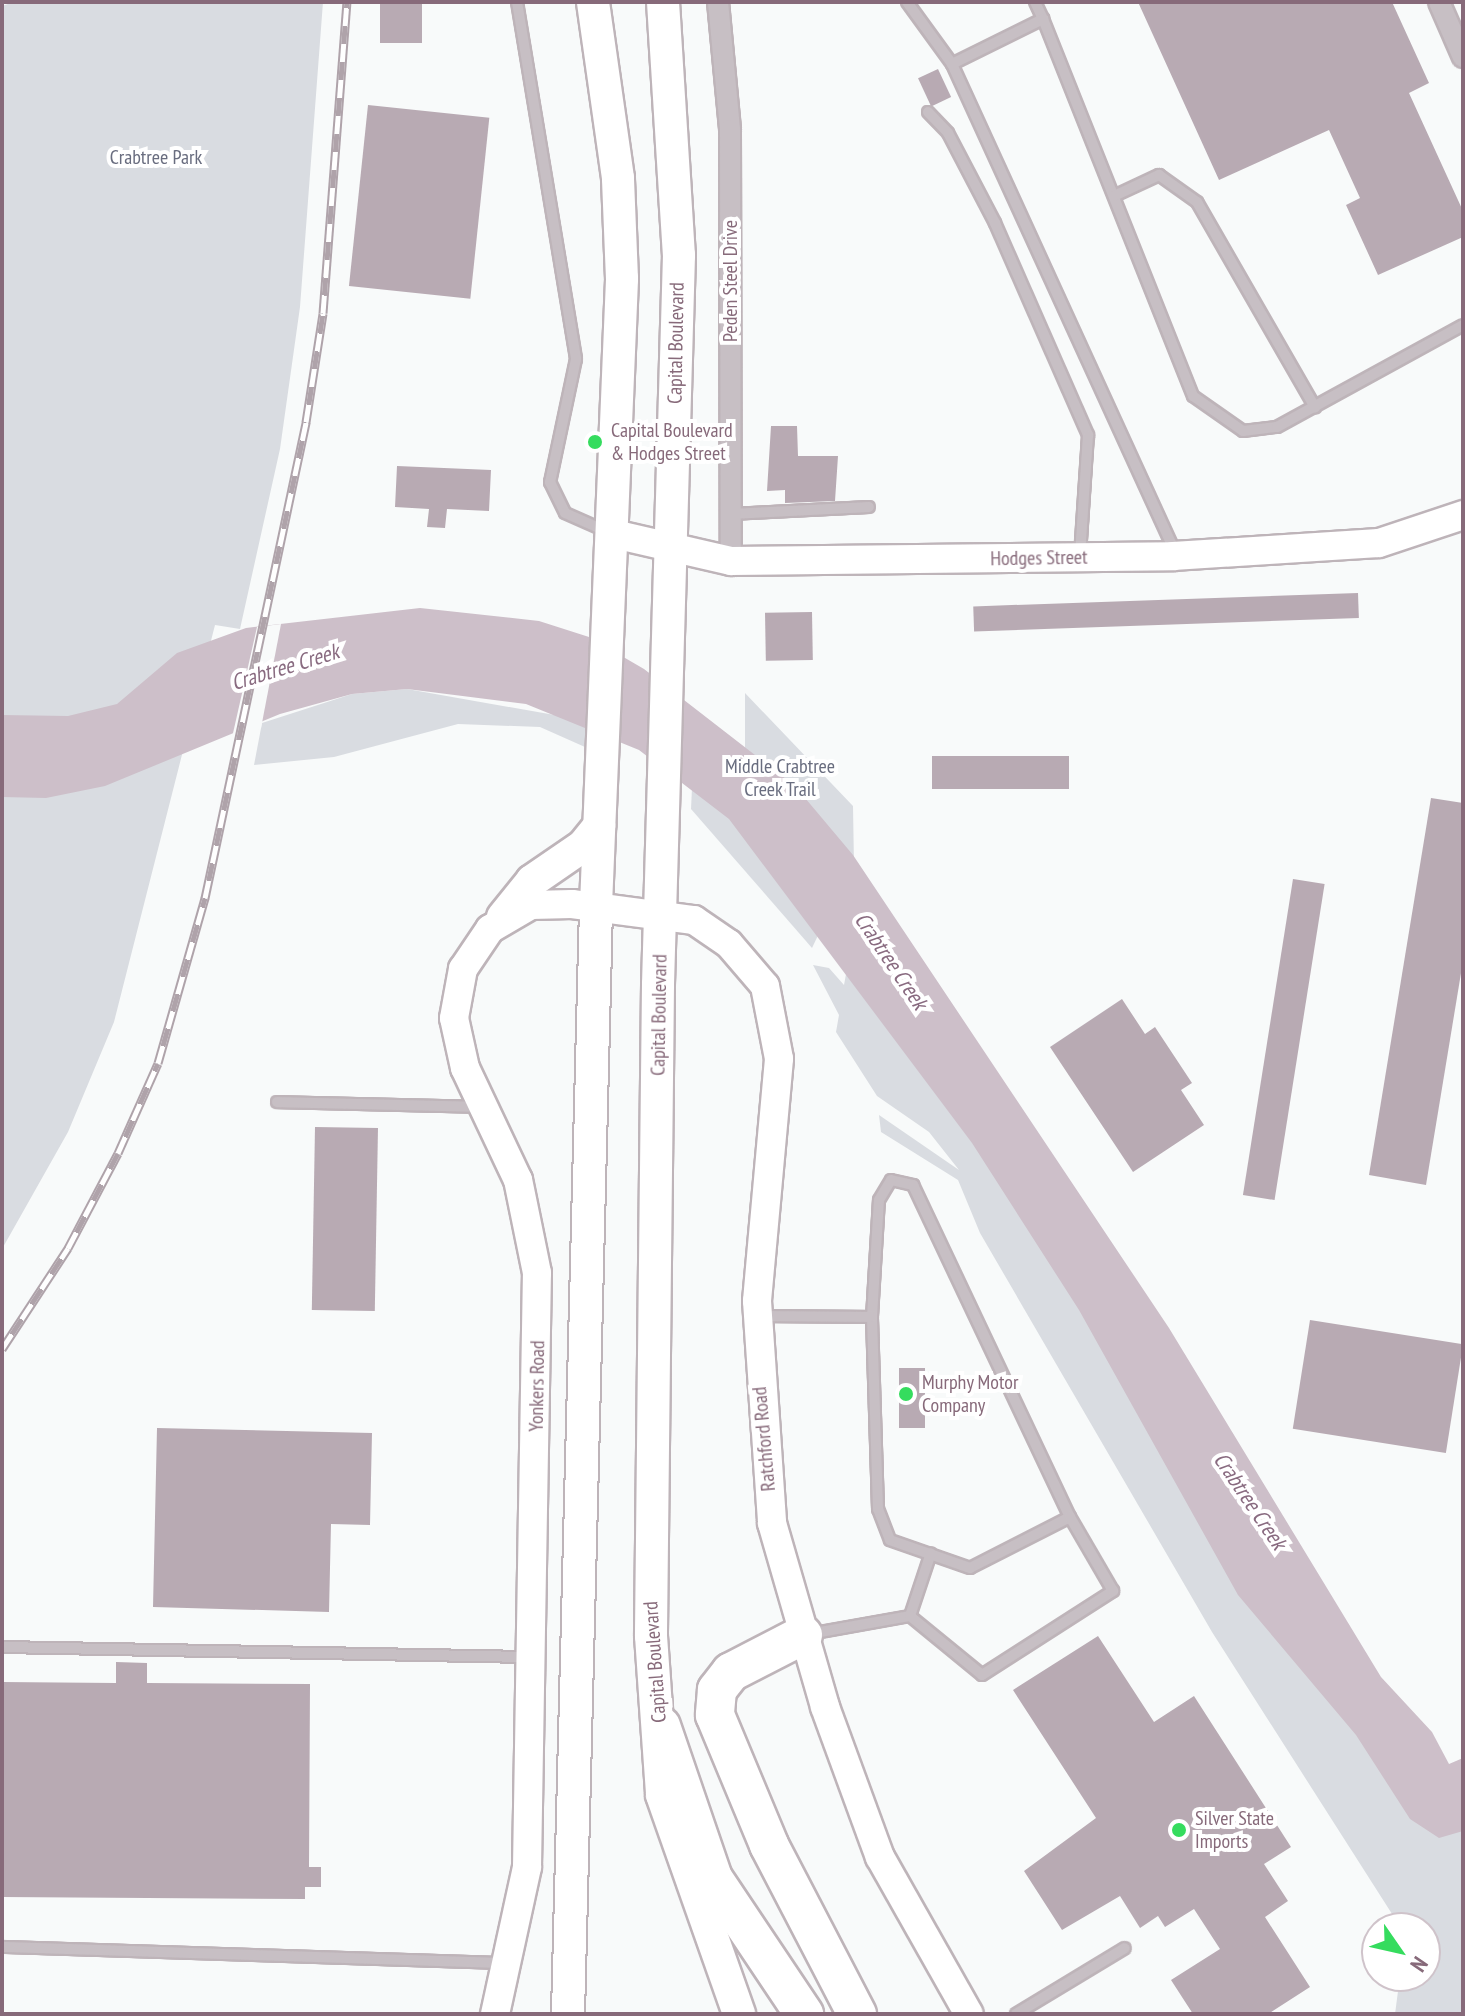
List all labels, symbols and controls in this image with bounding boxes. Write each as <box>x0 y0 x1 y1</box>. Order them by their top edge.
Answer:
park label: Crabtree Park <box>110 145 202 169</box>
street label: Peden Steel Drive <box>718 220 742 342</box>
street label: Capital Boulevard <box>663 282 689 404</box>
place label: Capital Boulevard & Hodges Street <box>611 418 733 465</box>
marker: Capital Boulevard & Hodges Street <box>586 433 604 451</box>
street label: Hodges Street <box>990 545 1088 571</box>
water label: Crabtree Creek <box>228 638 342 696</box>
park label: Middle Crabtree Creek Trail <box>725 755 835 802</box>
water label: Crabtree Creek <box>849 908 933 1014</box>
street label: Capital Boulevard <box>646 954 672 1076</box>
street label: Yonkers Road <box>524 1340 550 1432</box>
place label: Murphy Motor Company <box>922 1370 1019 1417</box>
marker: Murphy Motor Company <box>897 1385 915 1403</box>
street label: Ratchford Road <box>747 1386 781 1492</box>
water label: Crabtree Creek <box>1208 1448 1292 1554</box>
street label: Capital Boulevard <box>639 1601 671 1723</box>
place label: Silver State Imports <box>1195 1806 1274 1853</box>
marker: Silver State Imports <box>1170 1821 1188 1839</box>
north arrow <box>1361 1912 1441 1992</box>
text: N <box>1404 1952 1434 1977</box>

